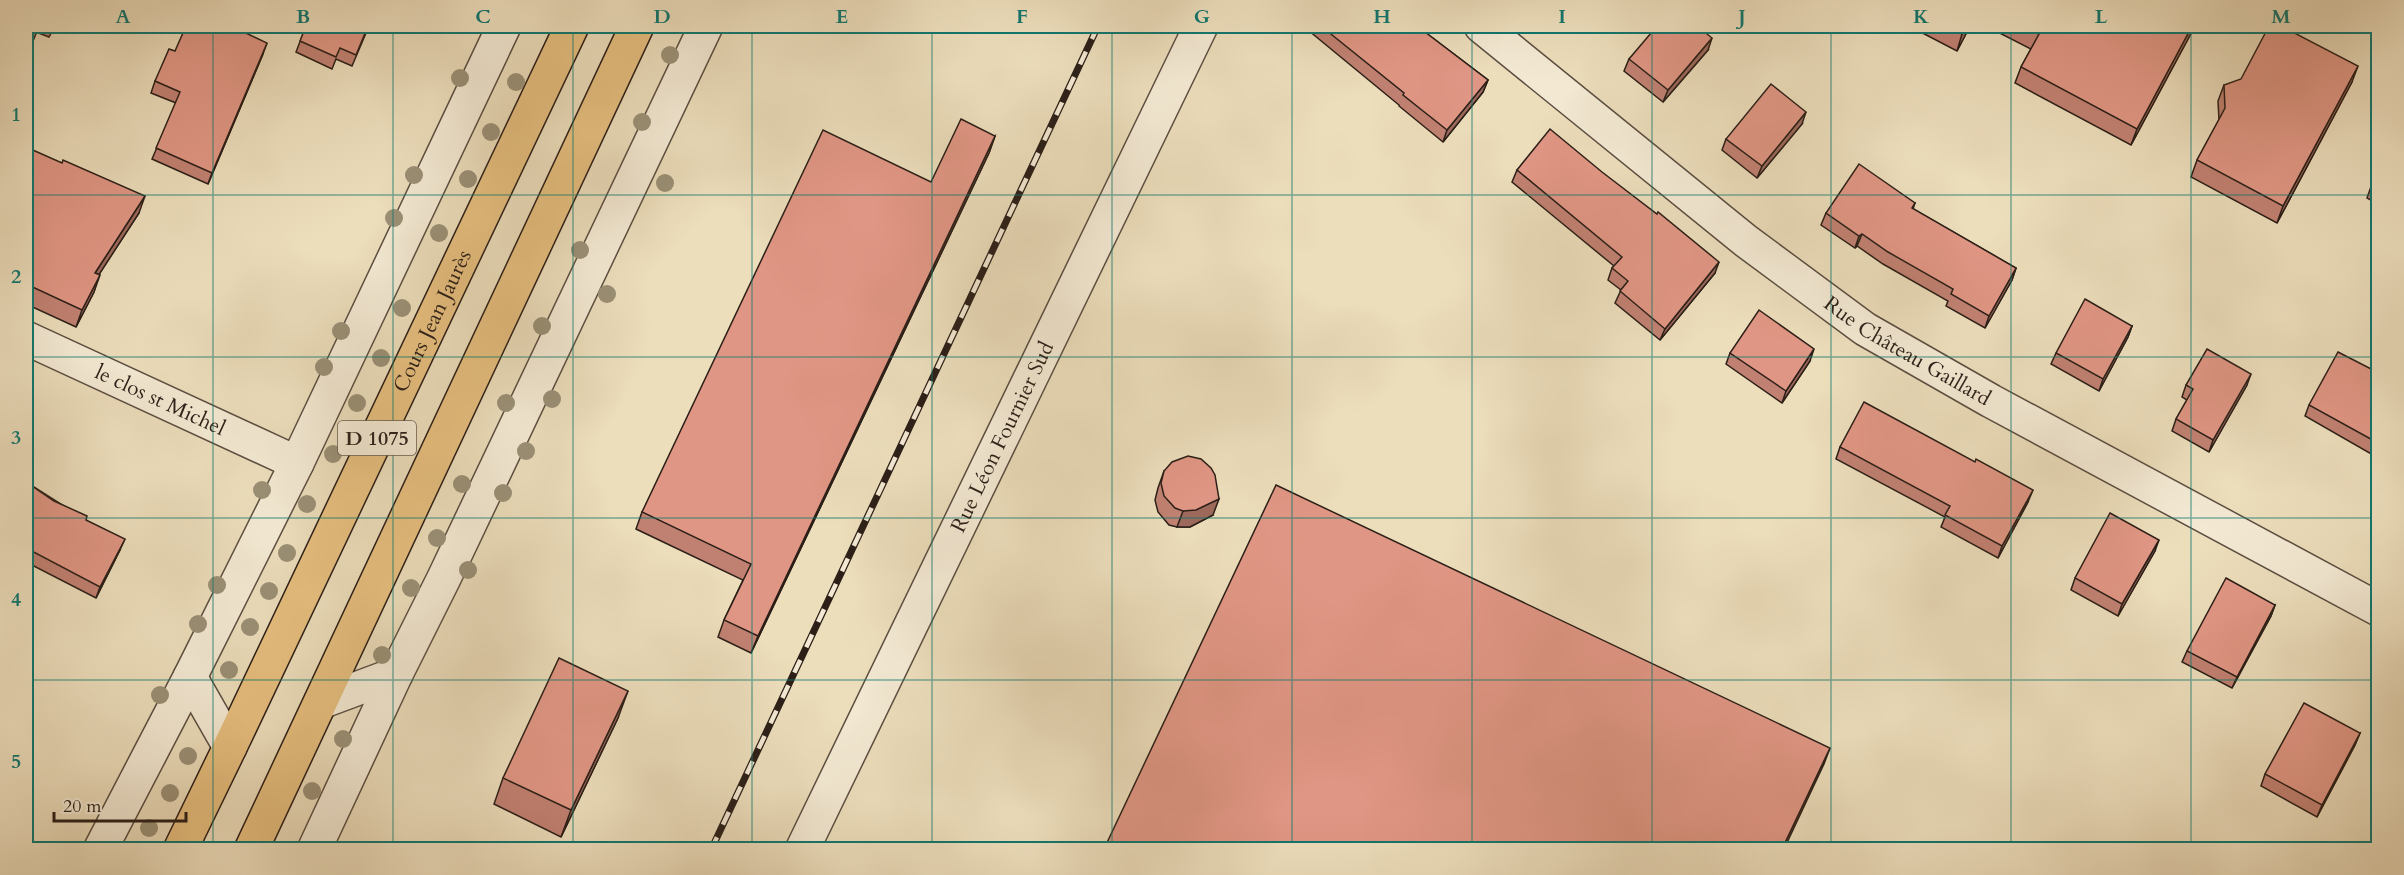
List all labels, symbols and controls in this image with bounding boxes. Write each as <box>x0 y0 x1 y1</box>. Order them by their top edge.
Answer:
text: A <box>115 3 131 30</box>
text: B <box>296 3 310 30</box>
text: C <box>475 3 491 30</box>
text: D <box>653 3 671 30</box>
text: E <box>836 3 848 30</box>
text: F <box>1016 3 1028 30</box>
text: G <box>1194 3 1210 30</box>
text: H <box>1373 3 1391 30</box>
text: I <box>1558 3 1566 30</box>
text: J <box>1735 3 1746 30</box>
text: K <box>1913 3 1930 30</box>
text: L <box>2095 3 2108 30</box>
text: M <box>2271 3 2291 30</box>
text: 1 <box>11 101 21 128</box>
street label: Cours Jean Jaurès <box>386 245 479 397</box>
text: 2 <box>11 263 21 290</box>
street label: Rue Château Gaillard <box>1818 289 1996 413</box>
street label: Rue Léon Fournier Sud <box>944 337 1061 537</box>
street label: le clos st Michel <box>90 358 230 443</box>
road number: D 1075 <box>338 421 416 455</box>
text: 3 <box>11 424 21 451</box>
text: 4 <box>11 586 21 613</box>
text: 5 <box>11 748 21 775</box>
scale bar <box>54 785 186 823</box>
text: 20 m <box>63 794 102 819</box>

